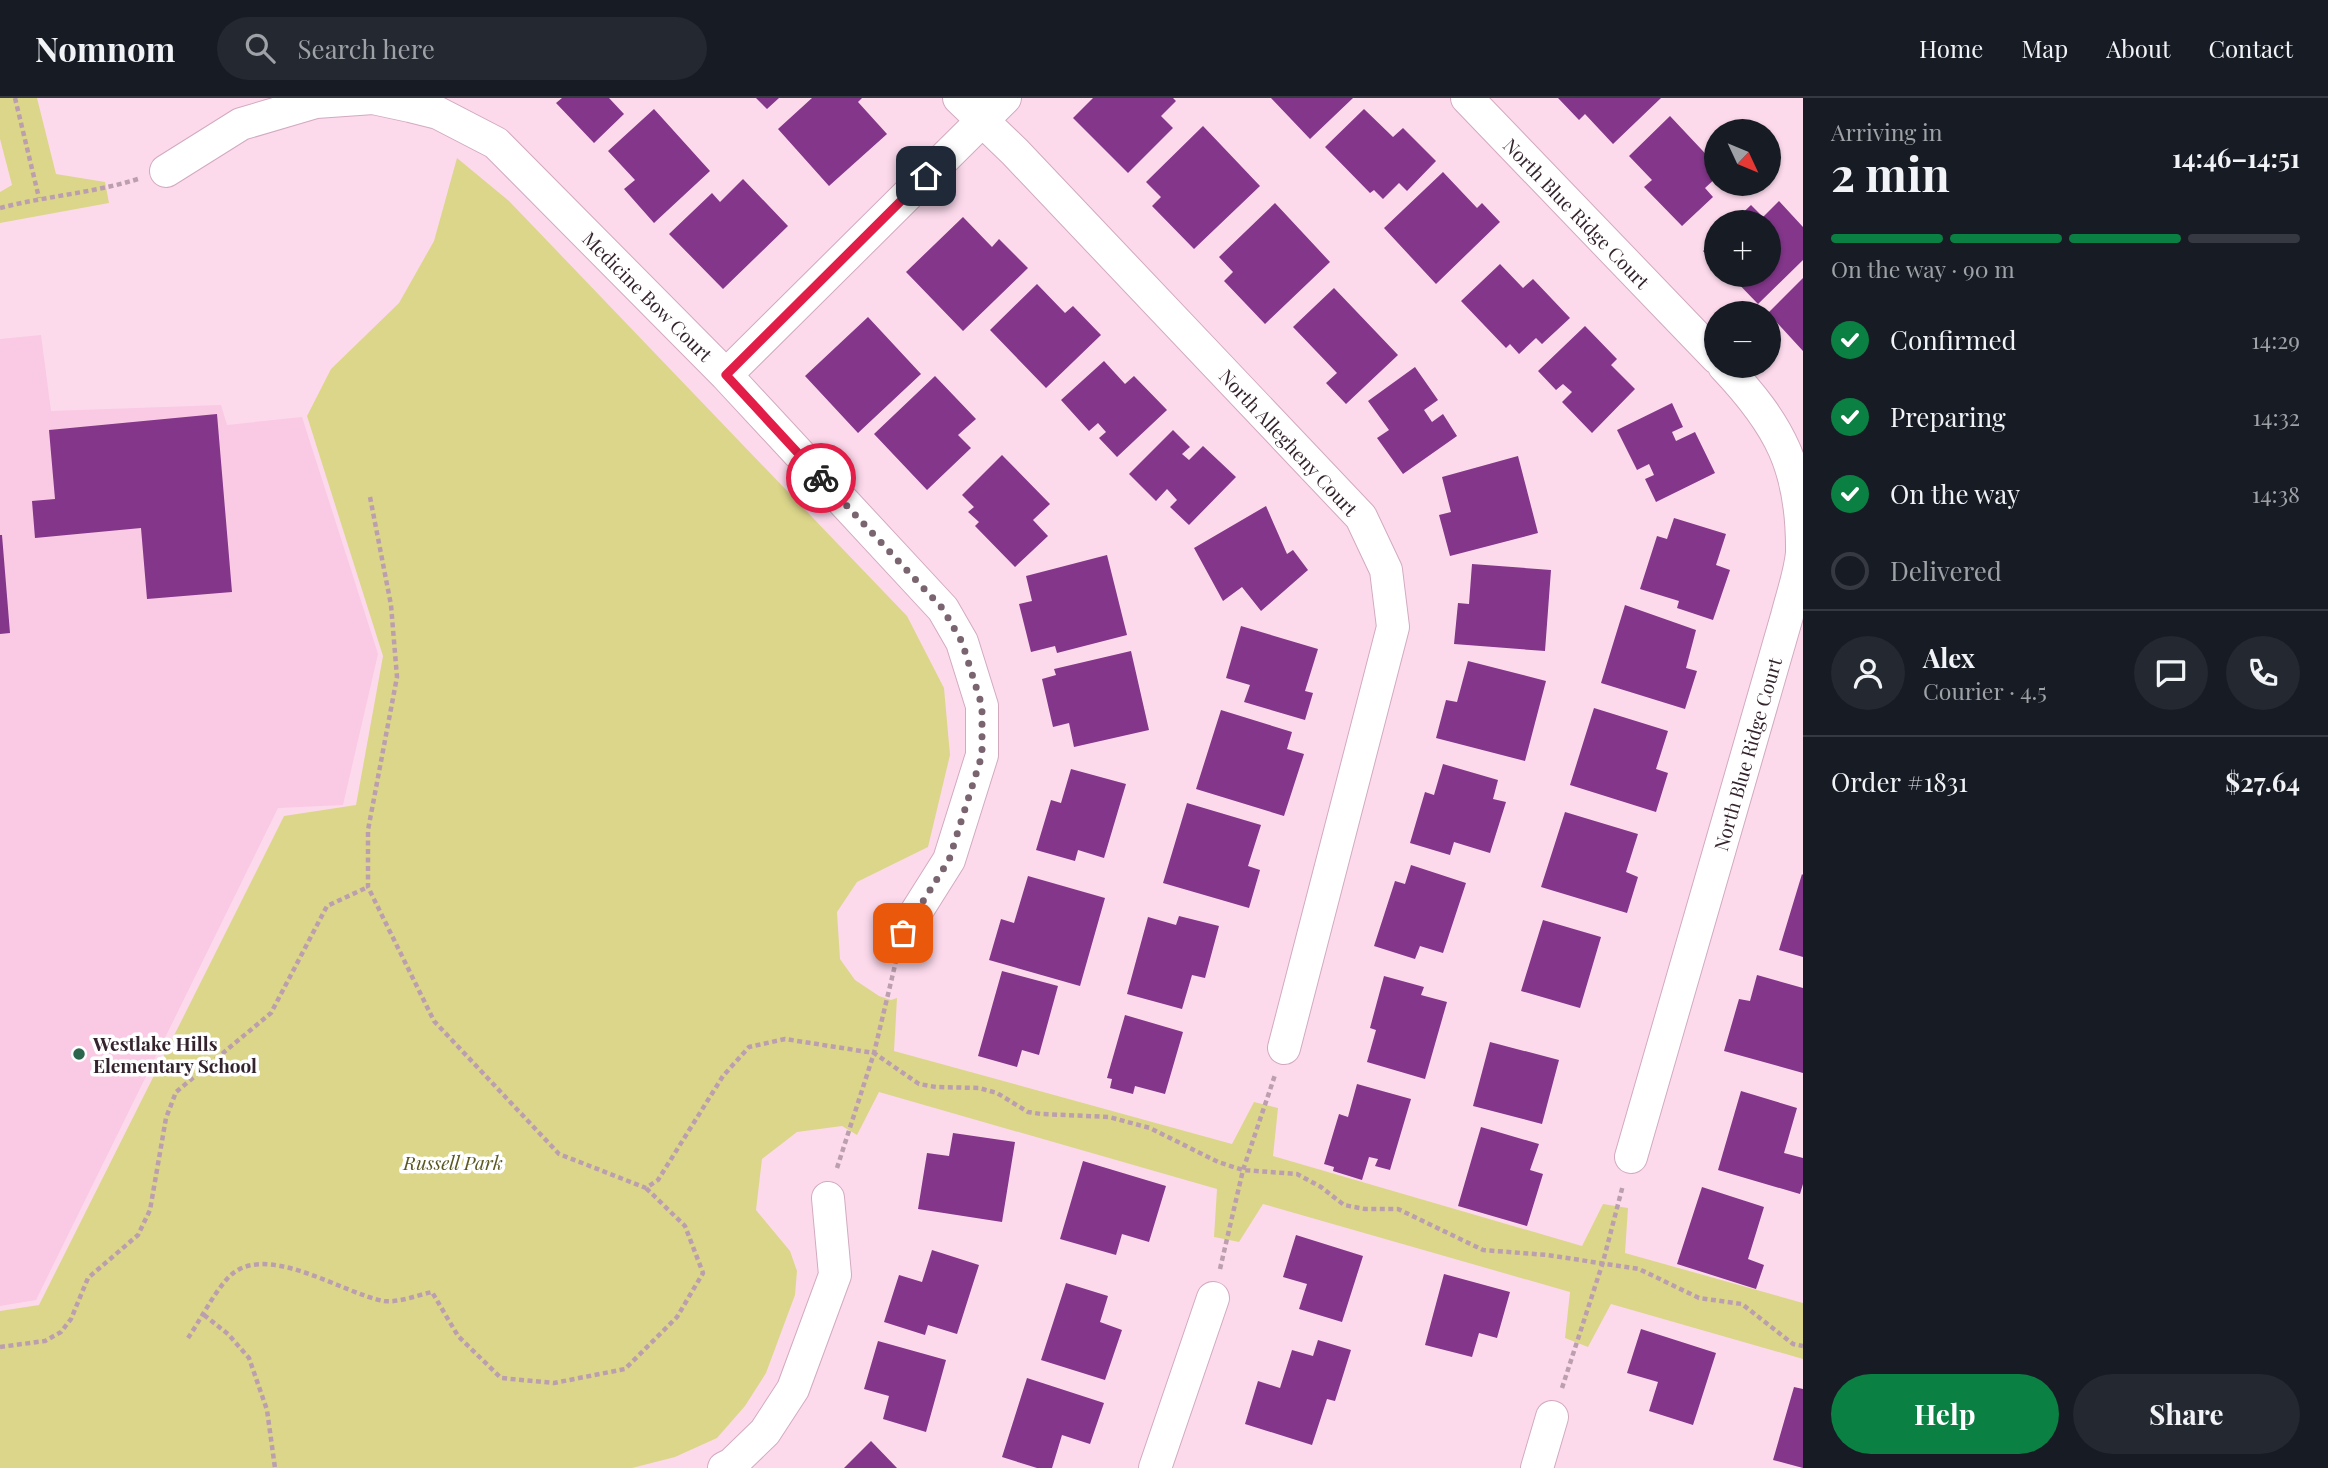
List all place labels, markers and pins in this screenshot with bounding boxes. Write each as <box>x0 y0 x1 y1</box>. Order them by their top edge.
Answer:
pin <box>896 146 956 206</box>
pin <box>873 903 933 963</box>
place label: Westlake Hills Elementary School <box>92 1030 257 1078</box>
marker: Westlake Hills Elementary School <box>71 1046 87 1062</box>

